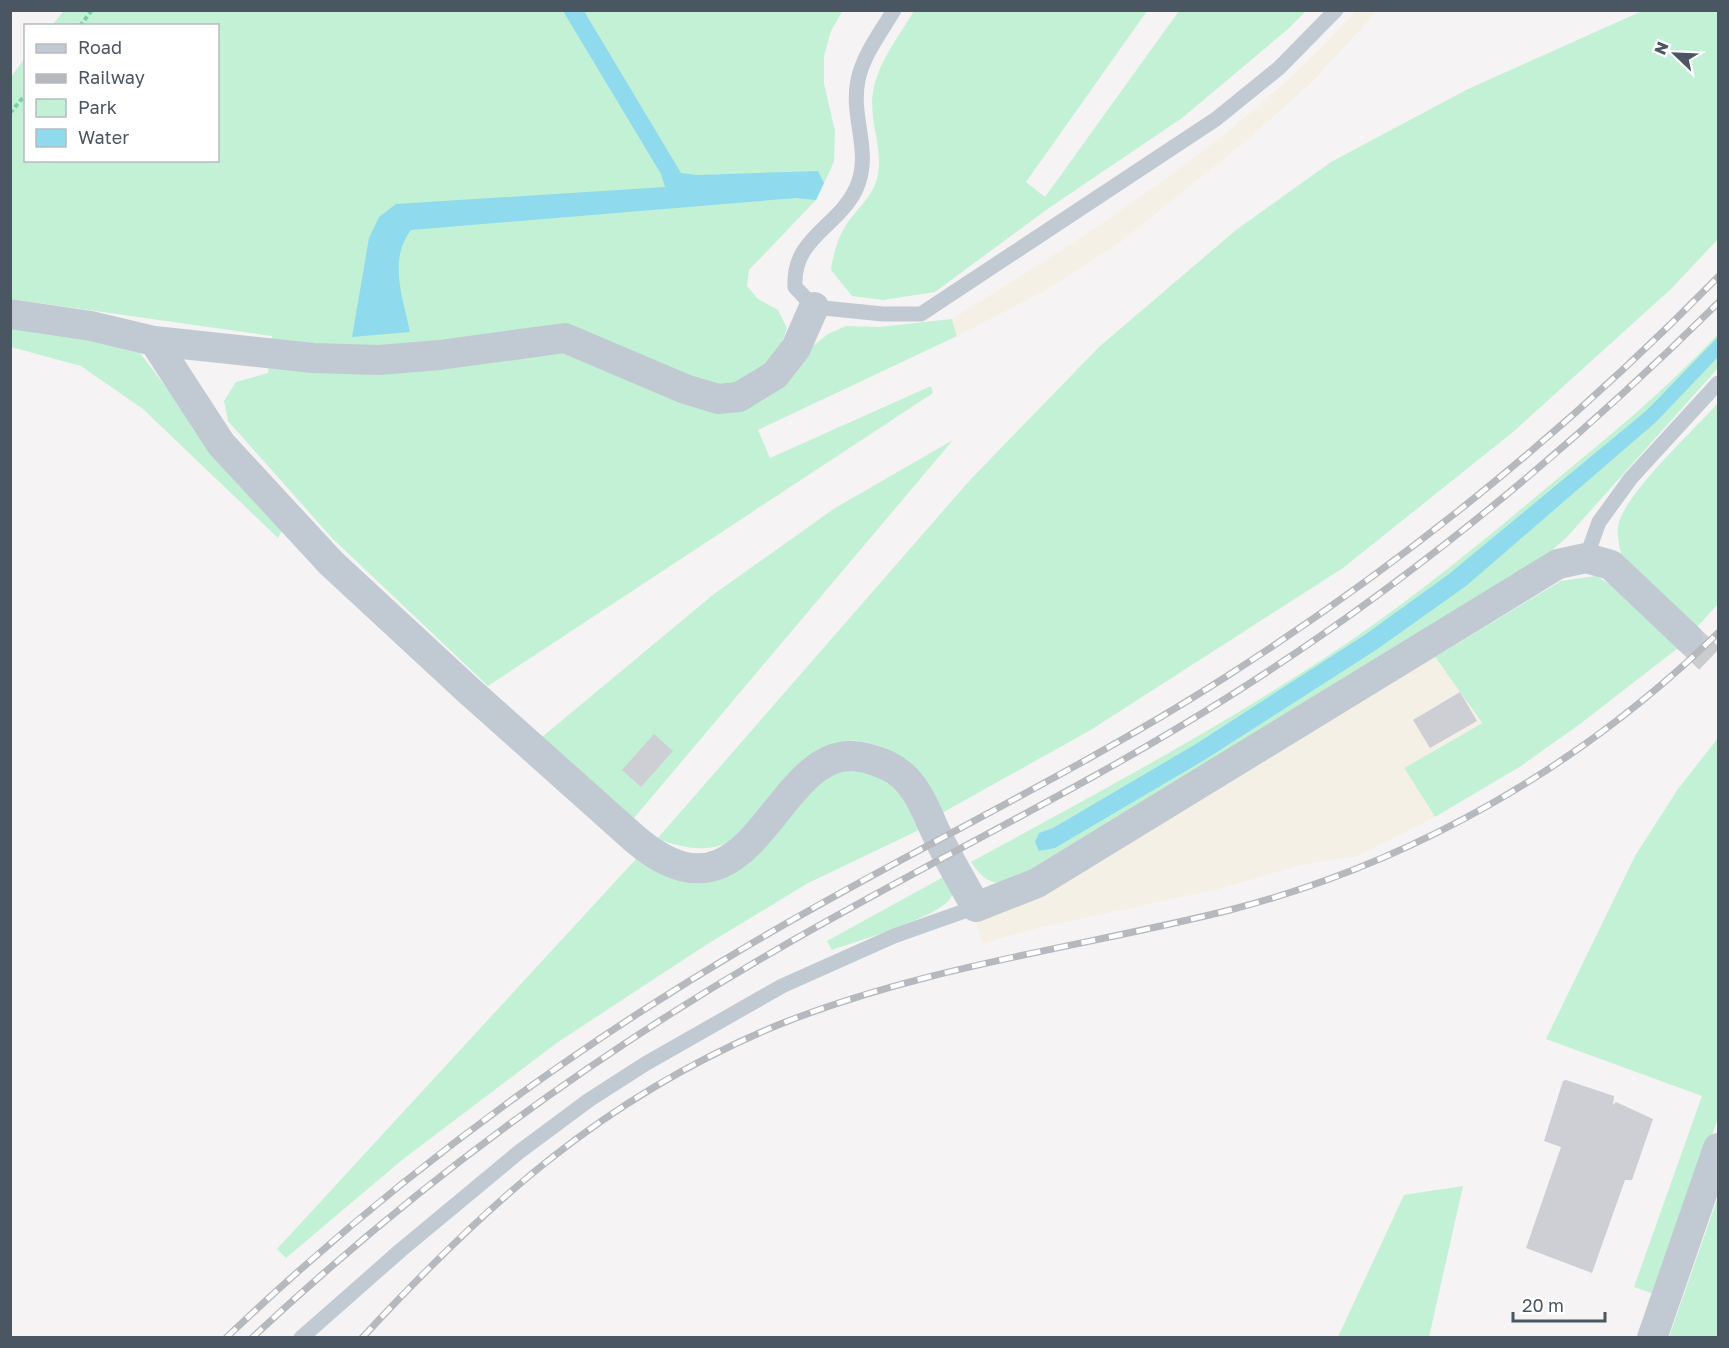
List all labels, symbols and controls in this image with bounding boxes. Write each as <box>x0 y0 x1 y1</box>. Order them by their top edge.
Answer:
legend <box>24 24 219 162</box>
north arrow <box>1645 24 1705 84</box>
text: Road <box>78 36 122 58</box>
text: N <box>1650 39 1673 58</box>
text: Railway <box>78 66 145 88</box>
text: Park <box>78 96 117 118</box>
text: Water <box>78 126 129 148</box>
scale bar <box>1513 1285 1604 1323</box>
text: 20 m <box>1522 1294 1564 1316</box>

